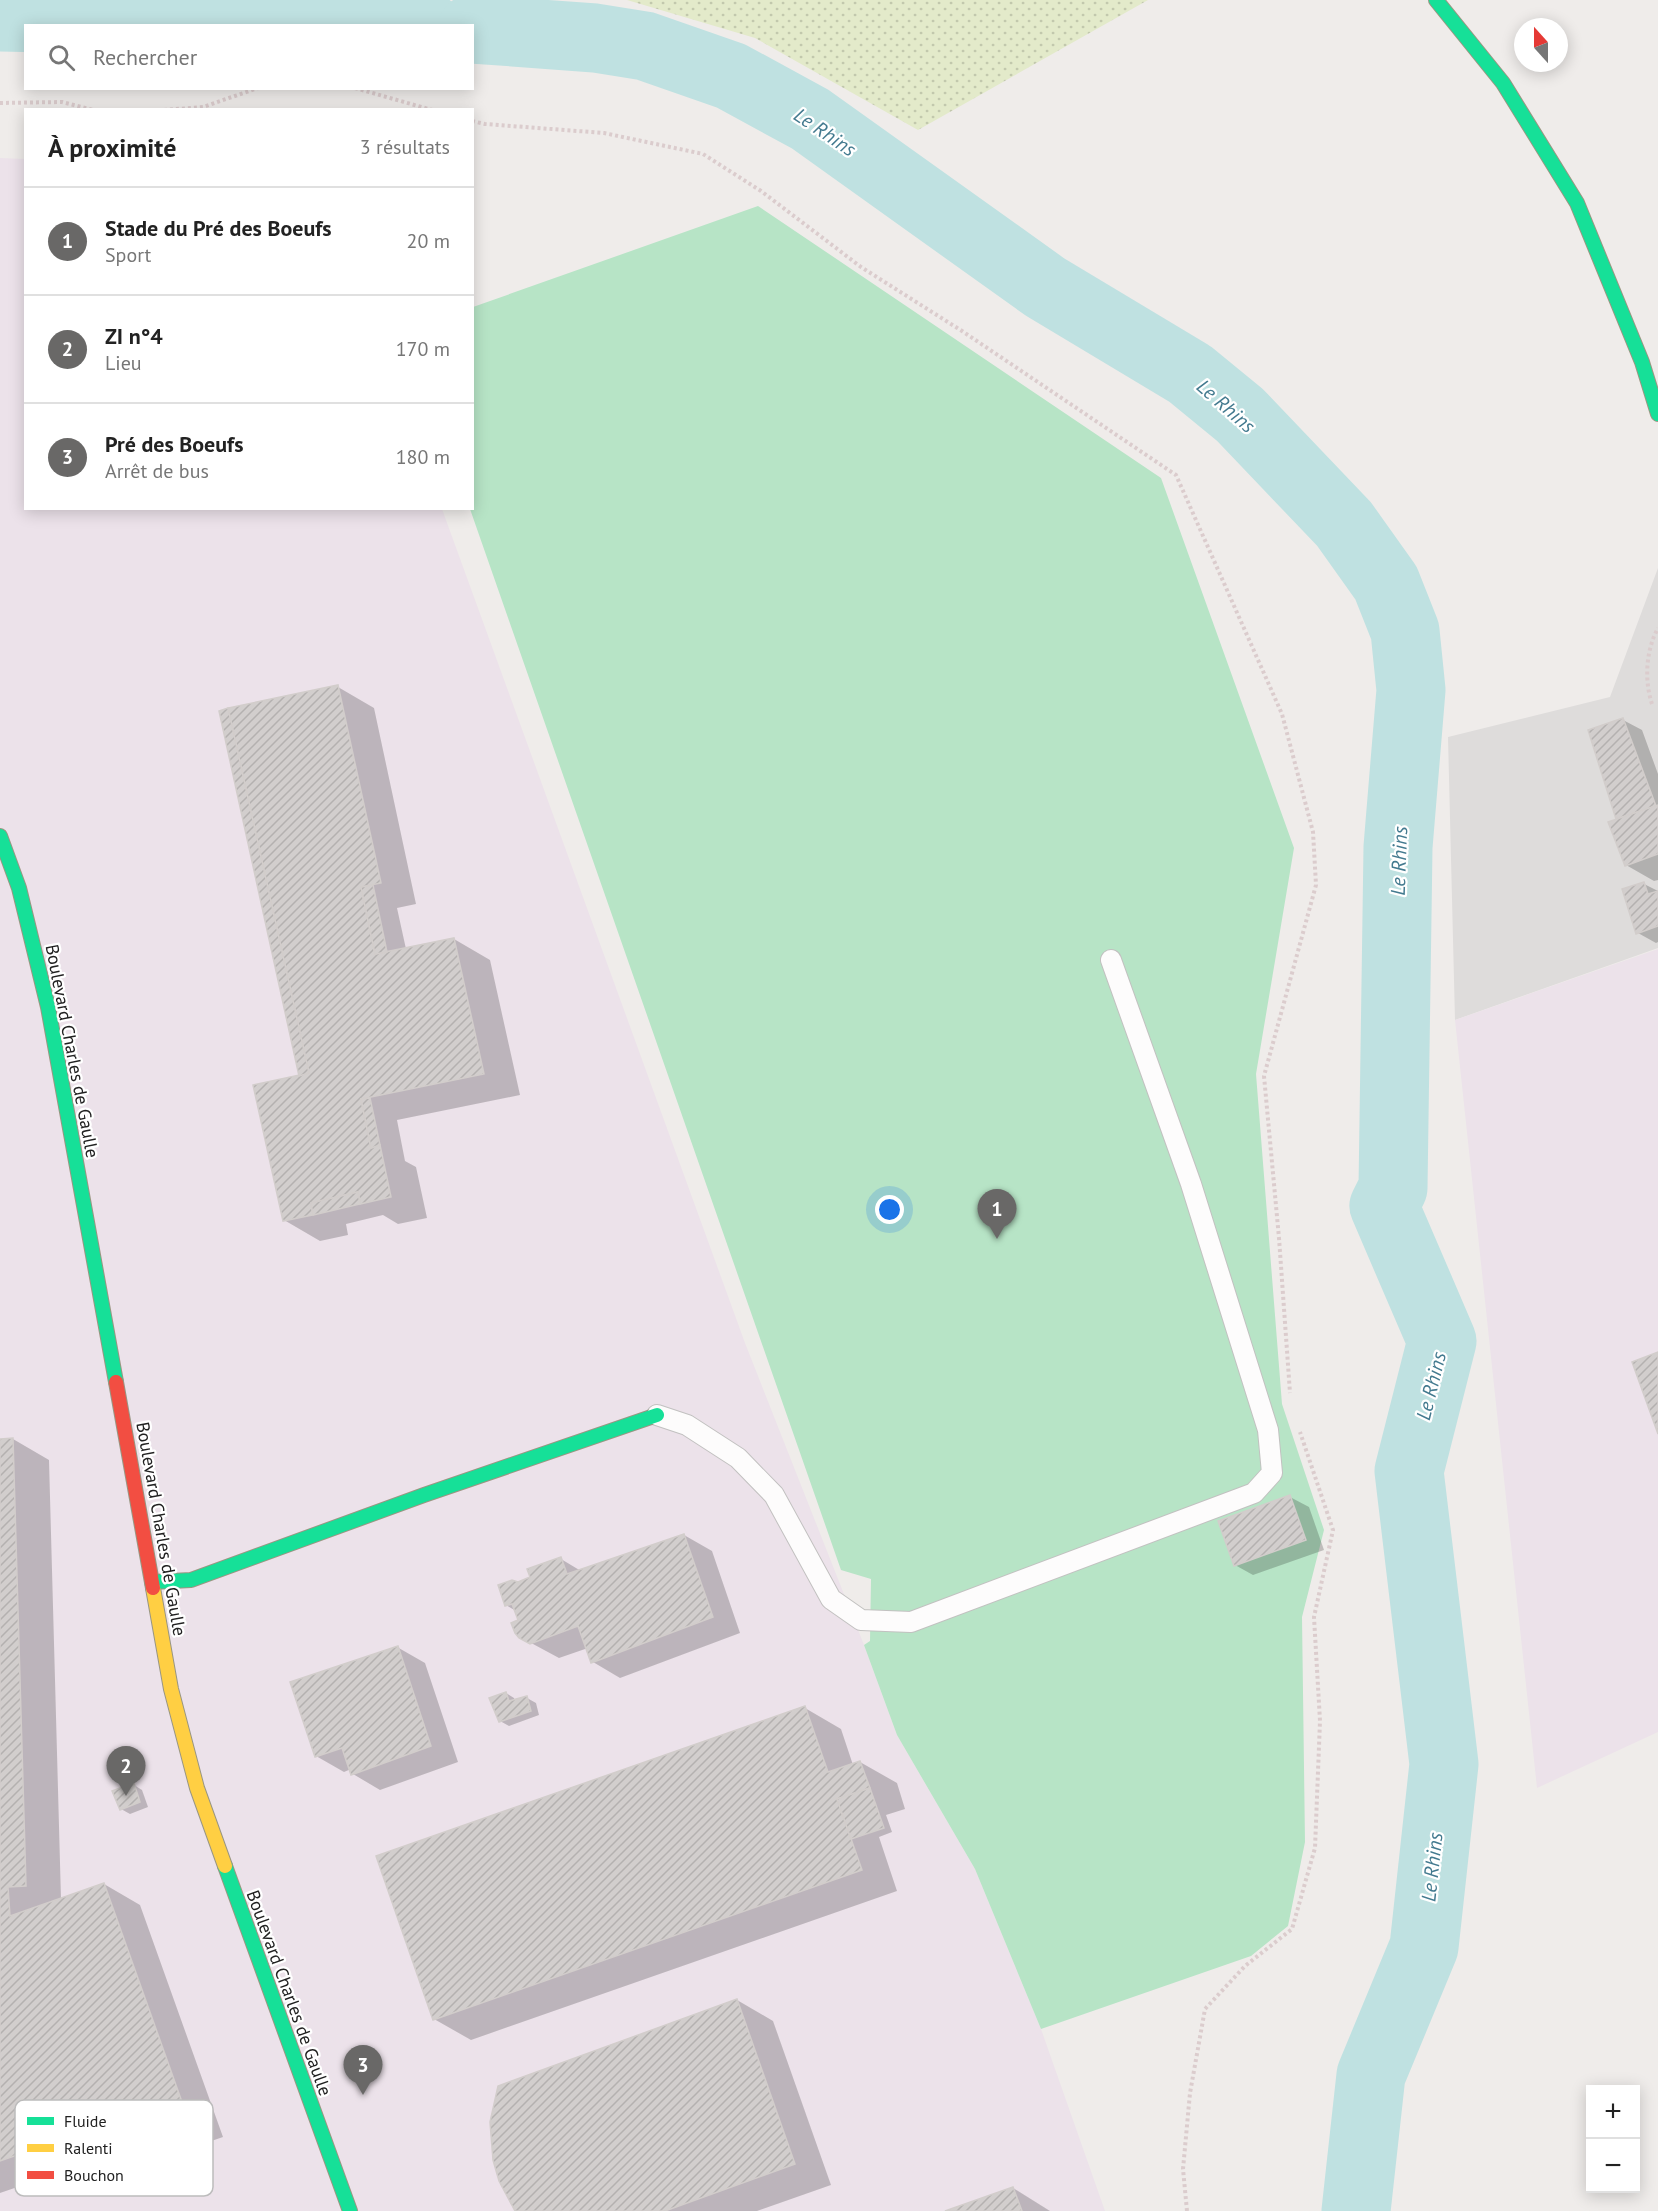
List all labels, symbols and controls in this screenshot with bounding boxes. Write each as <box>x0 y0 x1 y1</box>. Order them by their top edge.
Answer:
north arrow <box>1514 18 1568 72</box>
search box <box>24 24 474 90</box>
icon: search <box>45 41 78 74</box>
text: Rechercher <box>93 43 197 71</box>
water label: Le Rhins <box>789 102 861 162</box>
text: À proximité <box>48 131 176 164</box>
text: 3 résultats <box>360 134 450 160</box>
text: Stade du Pré des Boeufs <box>105 214 332 242</box>
text: 1 <box>62 228 73 254</box>
text: 20 m <box>407 228 450 254</box>
text: Sport <box>105 242 151 268</box>
text: ZI n°4 <box>105 322 163 350</box>
text: 2 <box>62 336 73 362</box>
text: 170 m <box>396 336 450 362</box>
text: Lieu <box>105 350 142 376</box>
water label: Le Rhins <box>1191 373 1261 439</box>
text: Pré des Boeufs <box>105 430 243 458</box>
text: 3 <box>62 444 73 470</box>
text: 180 m <box>396 444 450 470</box>
text: Arrêt de bus <box>105 458 209 484</box>
water label: Le Rhins <box>1385 826 1413 896</box>
street label: Boulevard Charles de Gaulle <box>41 942 104 1160</box>
pin: 1 <box>978 1190 1016 1239</box>
your location <box>875 1195 904 1224</box>
water label: Le Rhins <box>1410 1349 1452 1423</box>
street label: Boulevard Charles de Gaulle <box>131 1420 192 1638</box>
pin: 2 <box>106 1746 146 1796</box>
water label: Le Rhins <box>1415 1831 1449 1903</box>
street label: Boulevard Charles de Gaulle <box>242 1887 337 2099</box>
pin: 3 <box>344 2046 382 2095</box>
map controls <box>1586 2085 1640 2193</box>
button: + <box>1586 2085 1640 2139</box>
legend <box>15 2100 213 2196</box>
text: Fluide <box>64 2111 107 2131</box>
text: Ralenti <box>64 2138 113 2158</box>
button: − <box>1586 2139 1640 2193</box>
text: Bouchon <box>64 2165 124 2185</box>

